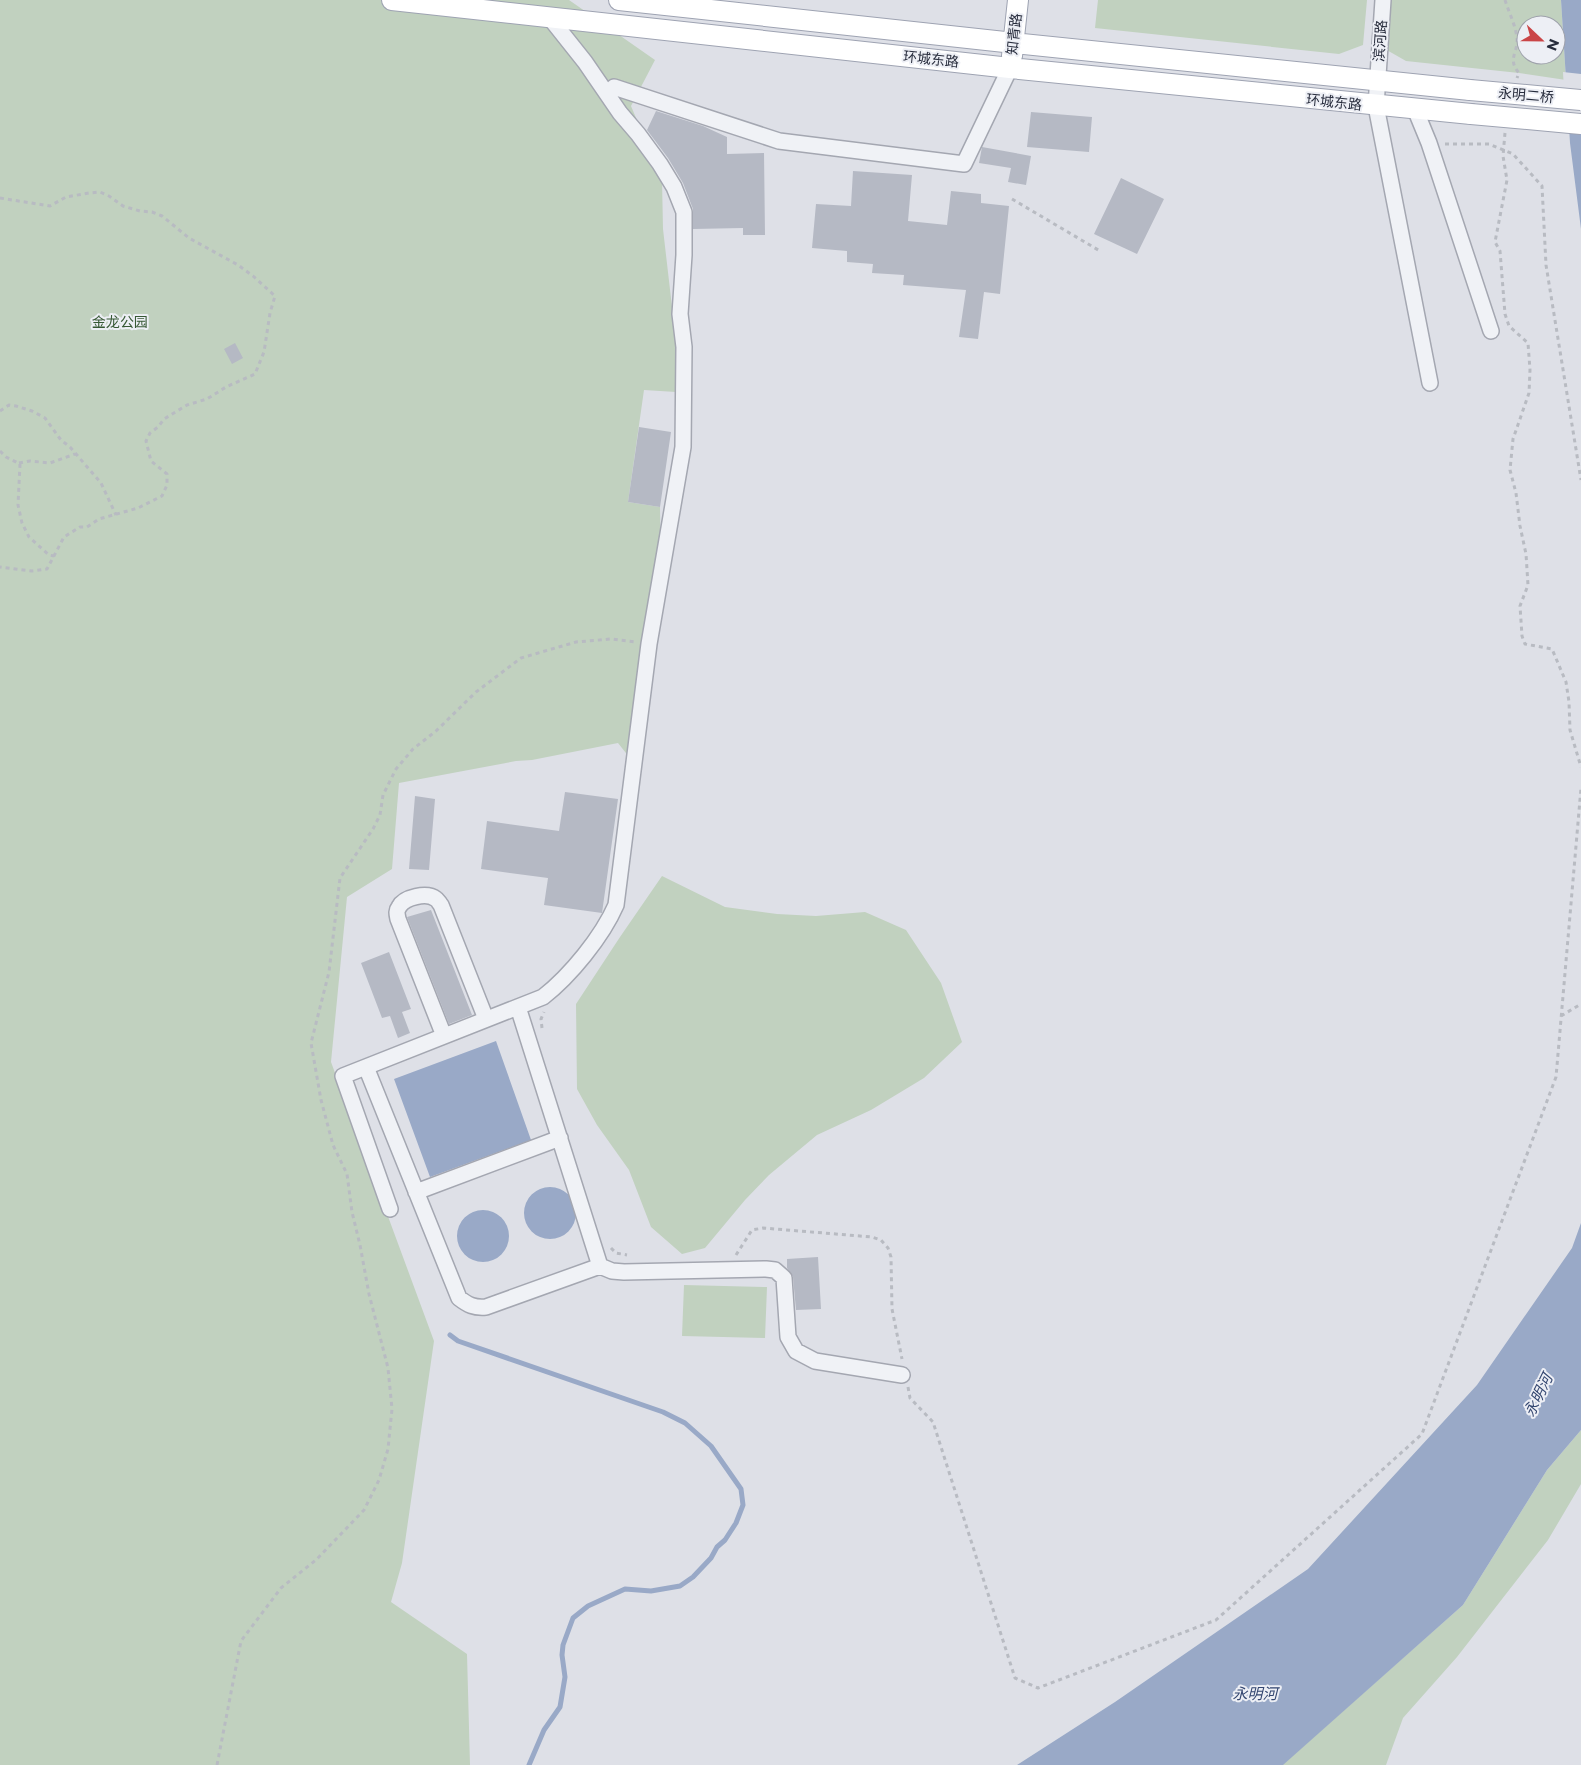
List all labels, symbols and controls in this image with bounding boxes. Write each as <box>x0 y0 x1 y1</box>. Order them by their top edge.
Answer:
street label: 知青路 <box>1003 12 1025 56</box>
north arrow <box>1516 15 1566 65</box>
street label: 滨河路 <box>1370 19 1390 63</box>
text: N <box>1543 36 1564 53</box>
street label: 环城东路 <box>902 47 960 71</box>
street label: 永明二桥 <box>1497 84 1555 106</box>
street label: 环城东路 <box>1305 90 1363 114</box>
park label: 金龙公园 <box>92 313 148 331</box>
water label: 永明河 <box>1520 1368 1558 1419</box>
water label: 永明河 <box>1232 1684 1280 1703</box>

